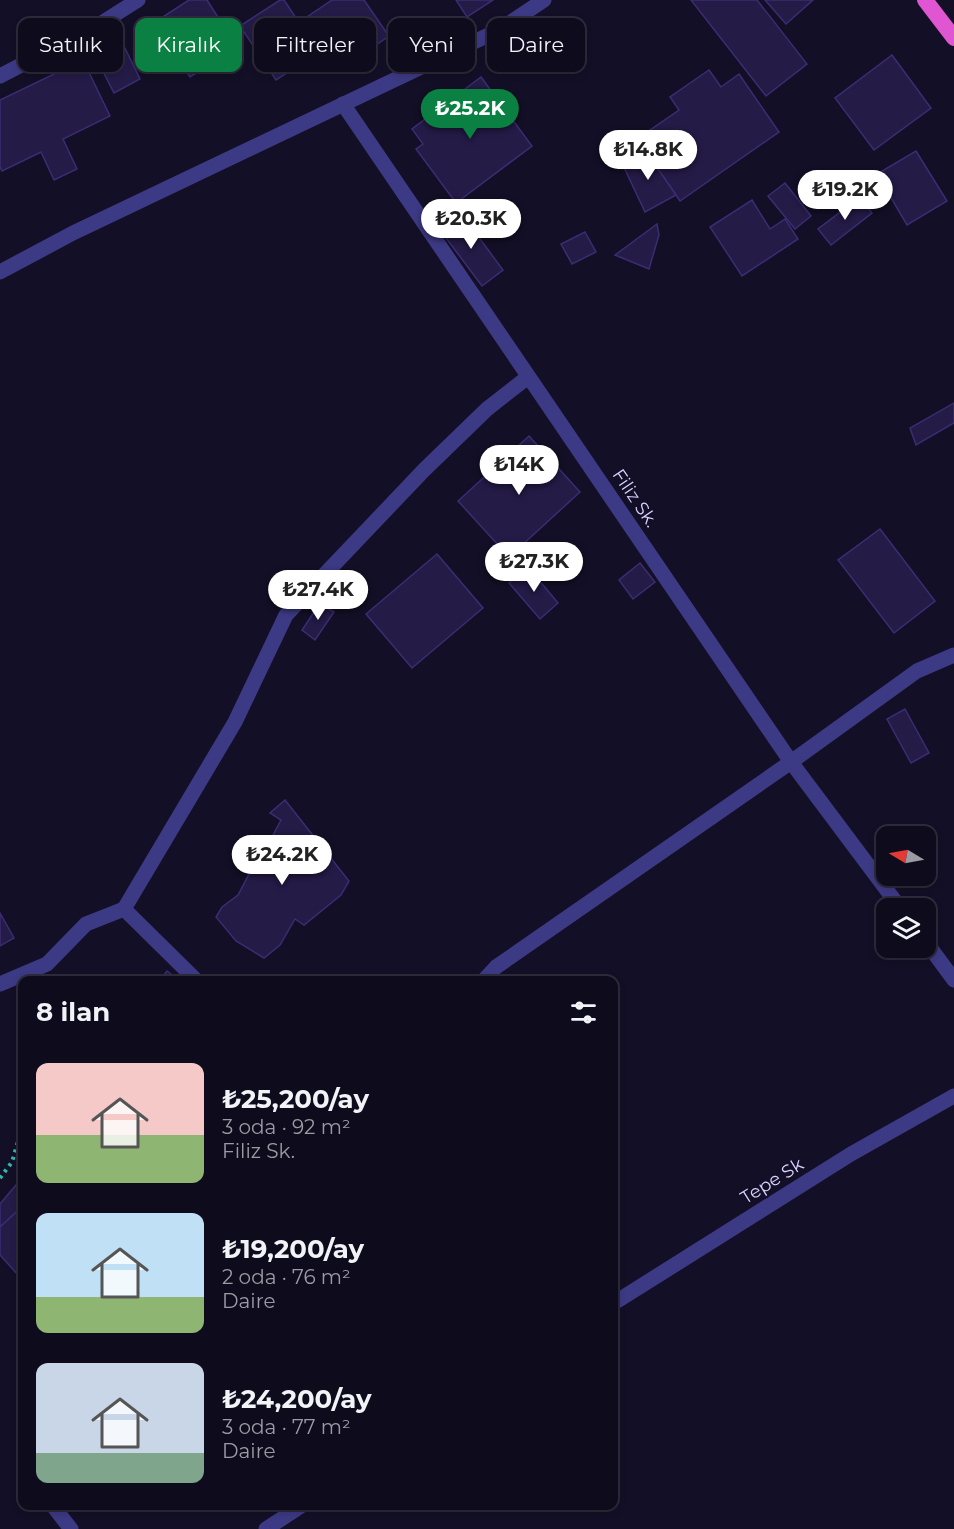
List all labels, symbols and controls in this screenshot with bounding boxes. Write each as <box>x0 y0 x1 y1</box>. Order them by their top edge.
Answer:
chip: Satılık <box>18 18 123 72</box>
chip: Kiralık <box>135 18 242 72</box>
chip: Filtreler <box>254 18 376 72</box>
chip: Yeni <box>388 18 475 72</box>
chip: Daire <box>487 18 585 72</box>
pin: ₺25.2K <box>421 89 519 140</box>
text: ₺25.2K <box>435 96 505 120</box>
pin: ₺14.8K <box>599 130 697 181</box>
text: ₺14.8K <box>613 137 683 161</box>
pin: ₺19.2K <box>796 170 894 221</box>
text: ₺19.2K <box>812 177 878 201</box>
pin: ₺20.3K <box>422 199 520 250</box>
text: ₺20.3K <box>435 206 507 230</box>
pin: ₺14K <box>483 445 555 496</box>
text: ₺14K <box>494 452 544 476</box>
street label: Filiz Sk. <box>608 465 662 531</box>
pin: ₺27.3K <box>485 542 583 593</box>
text: ₺27.3K <box>499 549 569 573</box>
pin: ₺27.4K <box>269 570 367 621</box>
text: ₺27.4K <box>282 577 354 601</box>
north arrow <box>876 826 936 886</box>
map controls <box>876 826 936 958</box>
pin: ₺24.2K <box>233 835 331 886</box>
text: ₺24.2K <box>246 842 318 866</box>
button: layers <box>876 898 936 958</box>
text: 8 ilan <box>36 996 110 1028</box>
icon: filters <box>567 996 600 1029</box>
text: ₺25,200/ay <box>222 1083 369 1115</box>
icon: home <box>84 1087 156 1159</box>
text: 3 oda · 92 m² <box>222 1115 351 1139</box>
text: Filiz Sk. <box>222 1139 295 1163</box>
street label: Tepe Sk <box>737 1153 808 1209</box>
text: ₺19,200/ay <box>222 1233 364 1265</box>
icon: home <box>84 1237 156 1309</box>
text: 2 oda · 76 m² <box>222 1265 351 1289</box>
text: Daire <box>222 1289 276 1313</box>
text: ₺24,200/ay <box>222 1383 372 1415</box>
icon: home <box>84 1387 156 1459</box>
text: 3 oda · 77 m² <box>222 1415 351 1439</box>
text: Daire <box>222 1439 276 1463</box>

